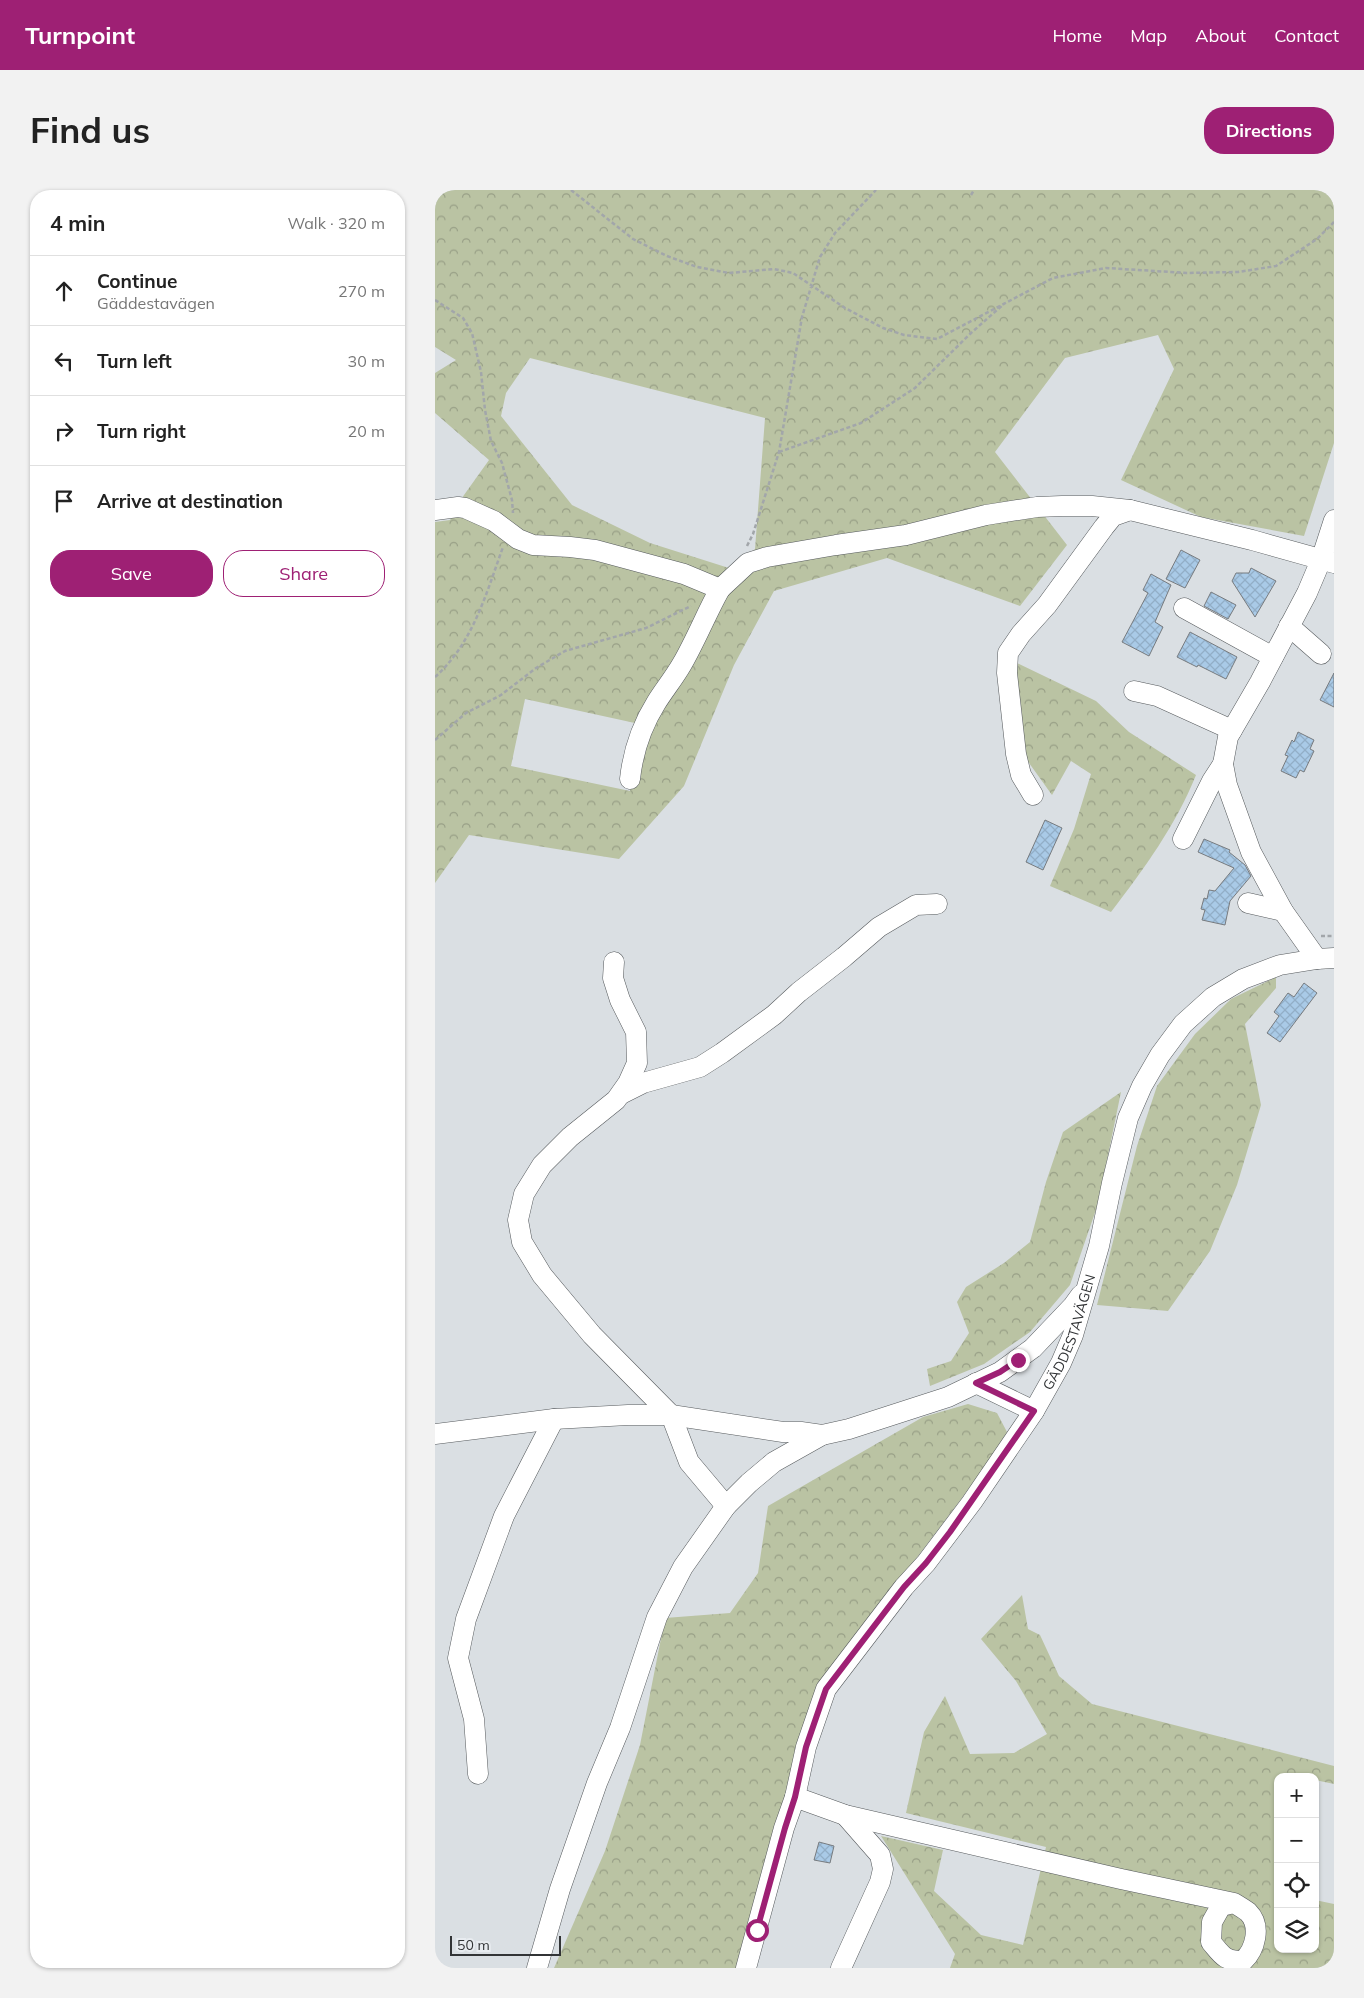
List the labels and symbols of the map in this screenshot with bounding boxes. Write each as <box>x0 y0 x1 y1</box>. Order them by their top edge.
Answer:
street label: GÄDDESTAVÄGEN <box>1039 1272 1099 1393</box>
route end <box>1007 1349 1030 1372</box>
route start <box>746 1919 769 1942</box>
scale bar <box>450 1933 561 1956</box>

